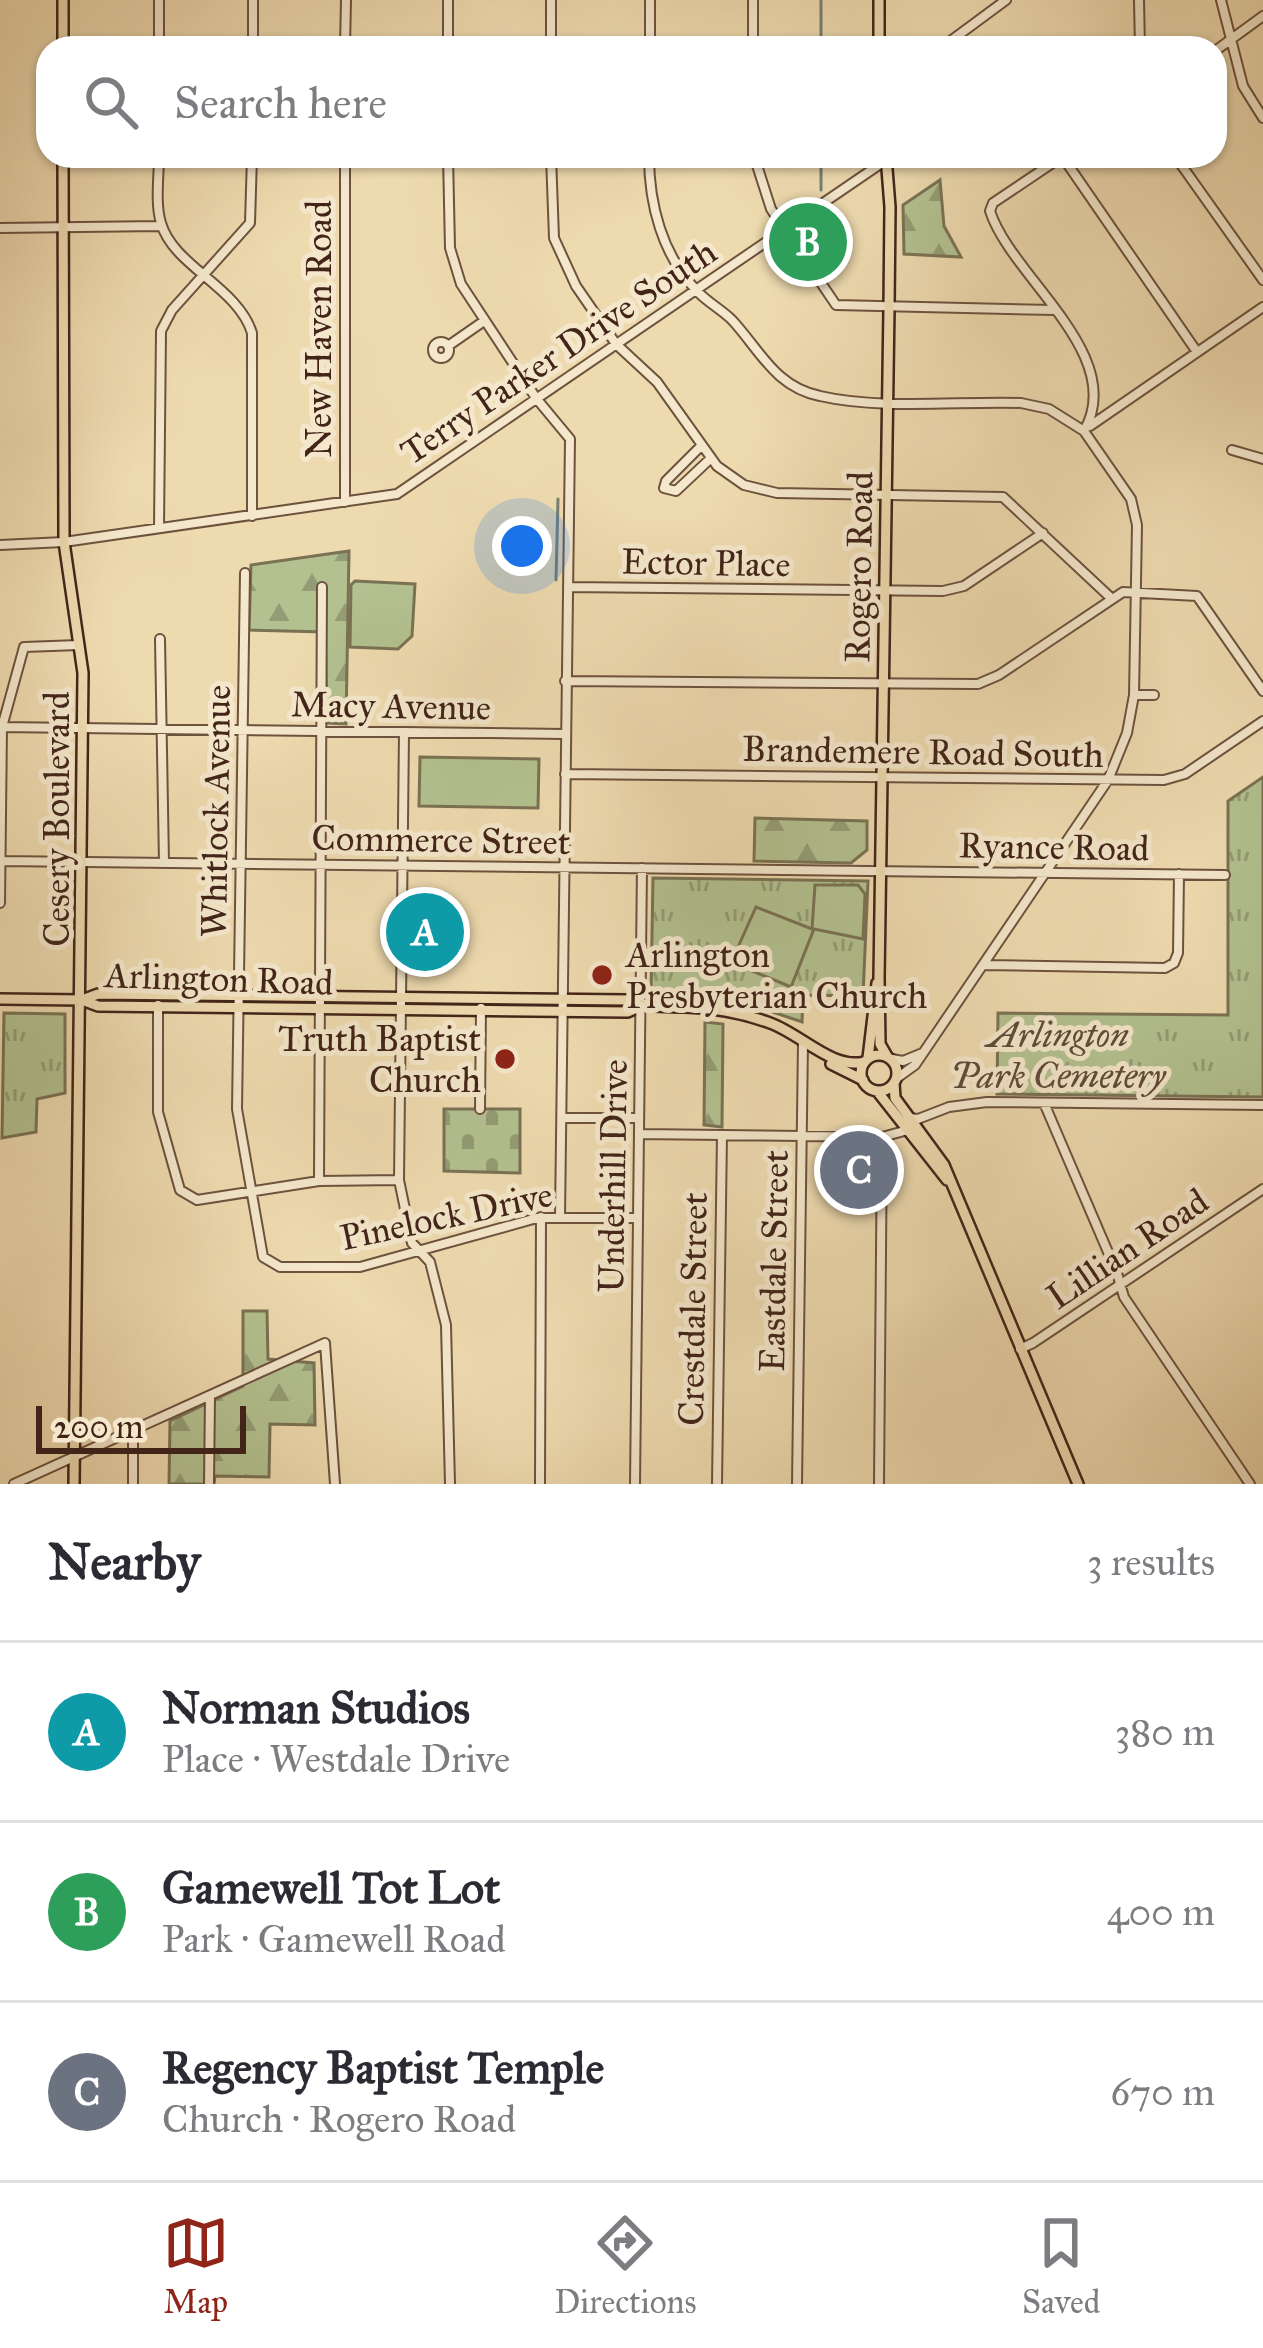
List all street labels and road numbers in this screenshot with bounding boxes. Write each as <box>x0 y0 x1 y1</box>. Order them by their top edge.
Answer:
street label: New Haven Road <box>297 200 341 458</box>
street label: Terry Parker Drive South <box>392 230 725 474</box>
street label: Rogero Road <box>835 471 883 663</box>
street label: Ector Place <box>621 540 791 586</box>
street label: Macy Avenue <box>291 682 491 730</box>
street label: Whitlock Avenue <box>192 684 240 938</box>
street label: Cesery Boulevard <box>35 691 79 947</box>
street label: Brandemere Road South <box>742 727 1104 777</box>
street label: Commerce Street <box>311 816 571 864</box>
street label: Ryance Road <box>958 823 1150 871</box>
street label: Arlington Road <box>102 953 334 1005</box>
street label: Underhill Drive <box>589 1059 637 1293</box>
street label: Eastdale Street <box>750 1149 798 1372</box>
street label: Pinelock Drive <box>336 1172 556 1260</box>
street label: Lillian Road <box>1039 1179 1217 1319</box>
street label: Crestdale Street <box>669 1192 717 1426</box>

